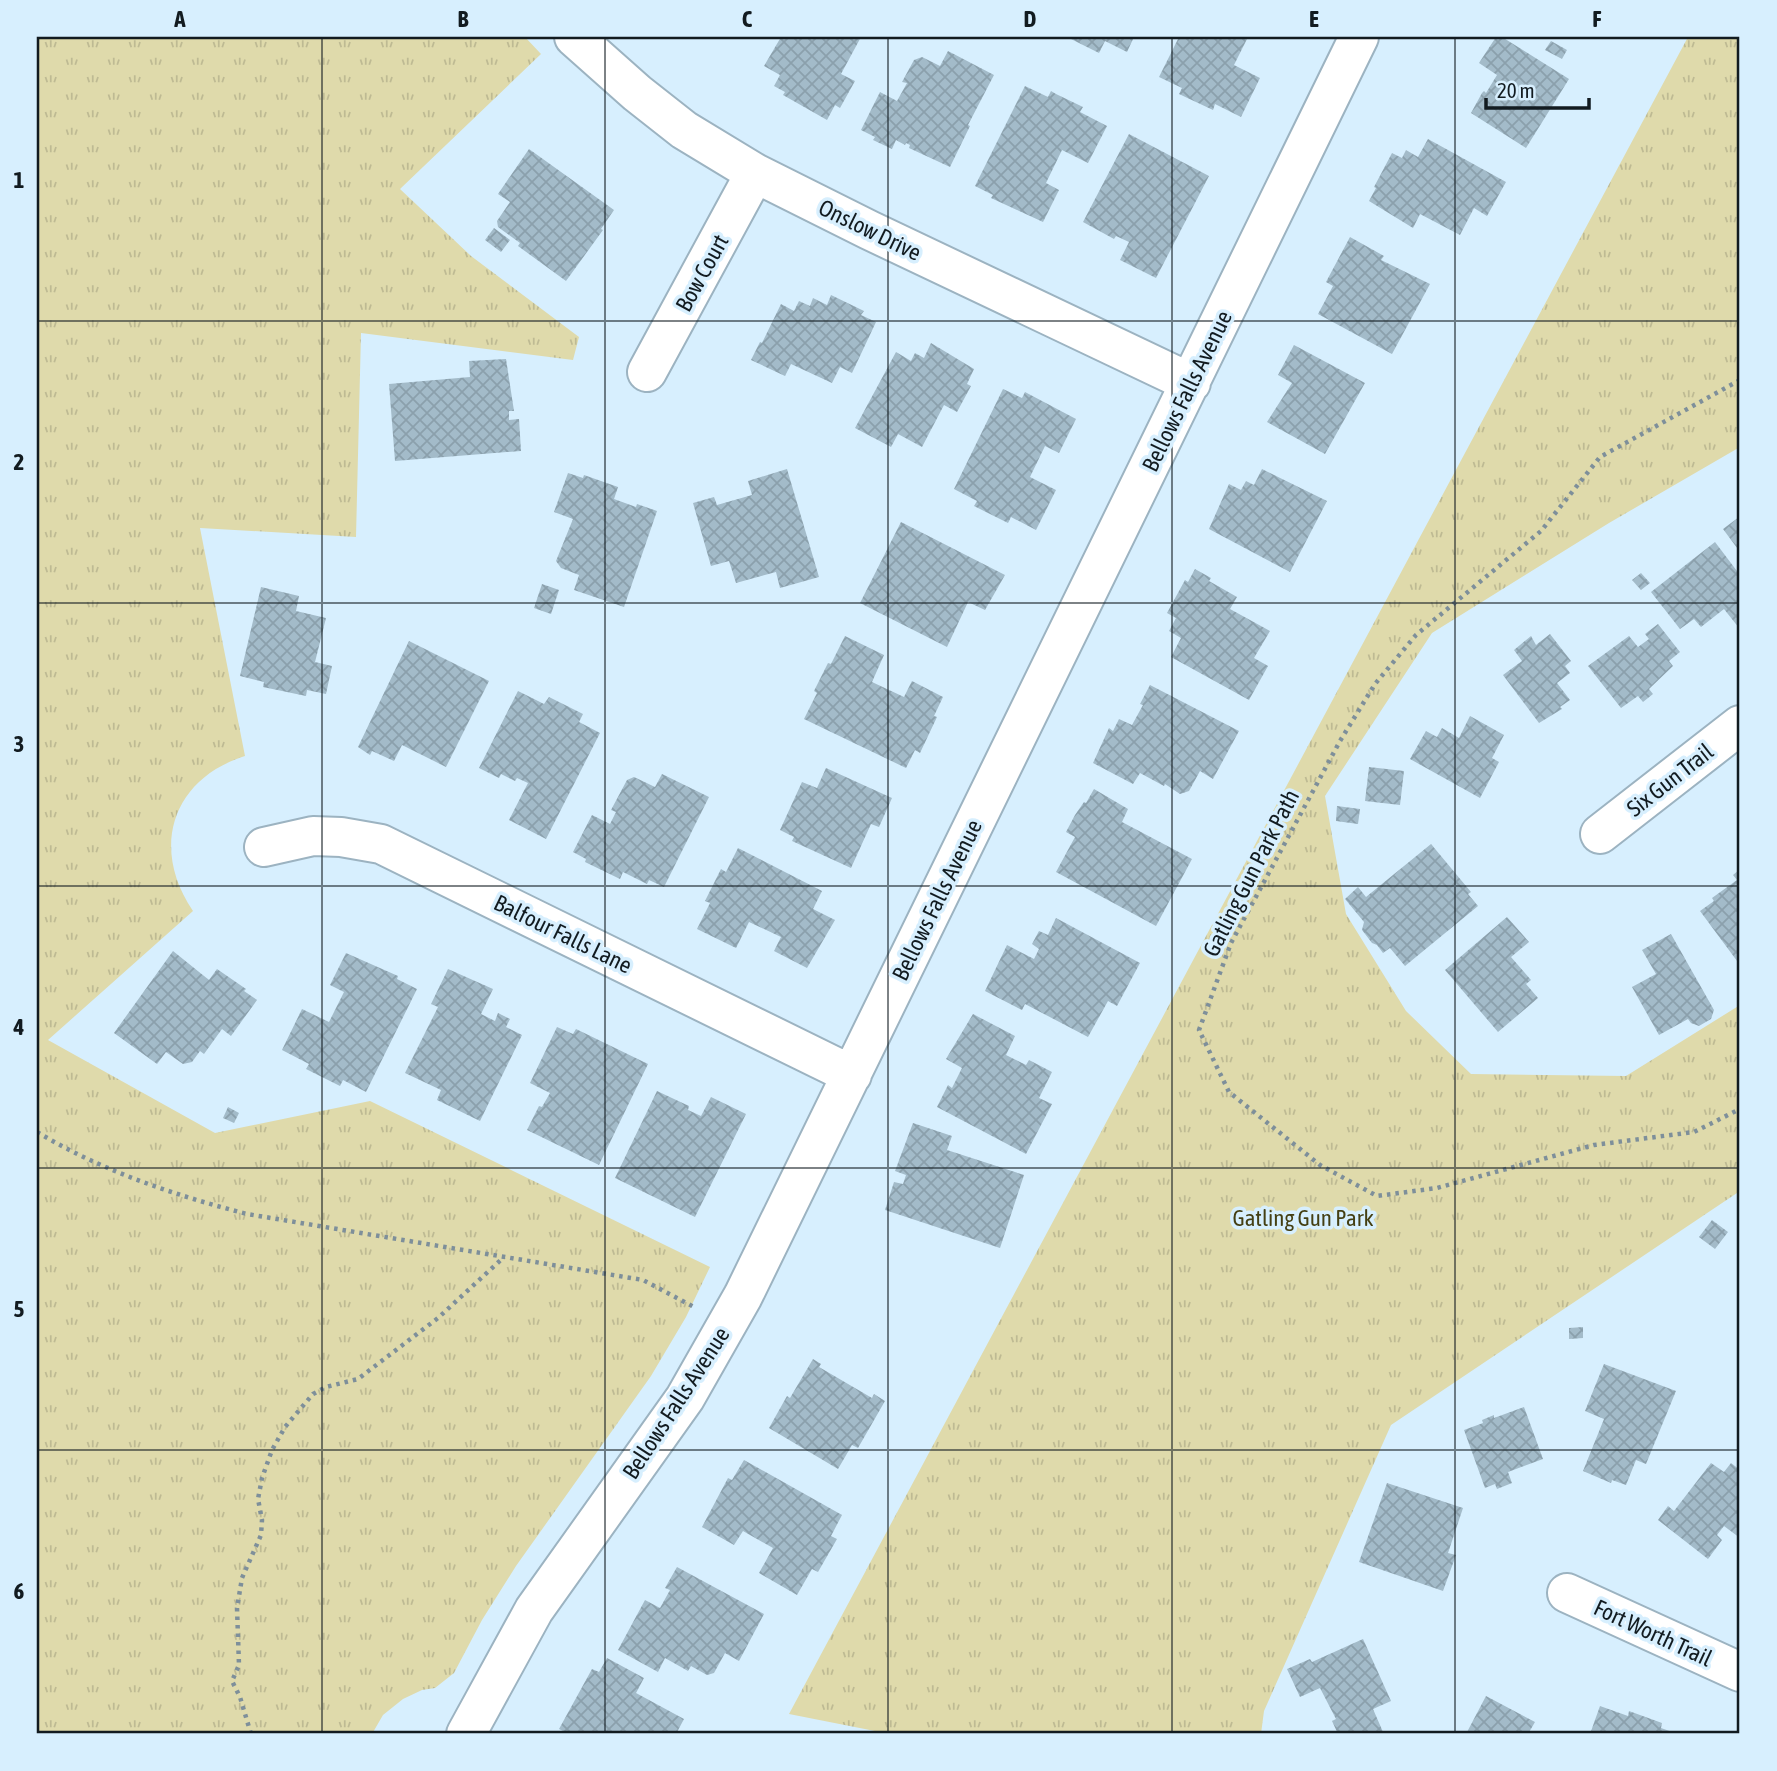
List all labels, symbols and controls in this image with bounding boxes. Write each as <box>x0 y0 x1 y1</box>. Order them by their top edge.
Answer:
text: A <box>173 6 186 32</box>
text: B <box>458 6 469 32</box>
text: C <box>742 6 753 32</box>
text: D <box>1024 6 1037 32</box>
text: E <box>1309 6 1319 32</box>
text: F <box>1592 6 1602 32</box>
scale bar <box>1486 66 1590 110</box>
text: 20 m <box>1497 78 1535 102</box>
text: 1 <box>14 167 25 193</box>
street label: Onslow Drive <box>815 194 925 266</box>
street label: Bow Court <box>670 230 734 316</box>
street label: Bellows Falls Avenue <box>1137 306 1237 476</box>
text: 2 <box>14 449 24 475</box>
text: 3 <box>14 731 24 757</box>
street label: Six Gun Trail <box>1622 738 1718 822</box>
street label: Gatling Gun Park Path <box>1198 785 1304 961</box>
street label: Bellows Falls Avenue <box>887 815 987 985</box>
street label: Balfour Falls Lane <box>490 889 636 979</box>
text: 4 <box>13 1014 25 1040</box>
park label: Gatling Gun Park <box>1232 1205 1374 1231</box>
text: 5 <box>14 1296 25 1322</box>
street label: Bellows Falls Avenue <box>617 1322 735 1484</box>
text: 6 <box>14 1578 25 1604</box>
street label: Fort Worth Trail <box>1590 1594 1716 1672</box>

